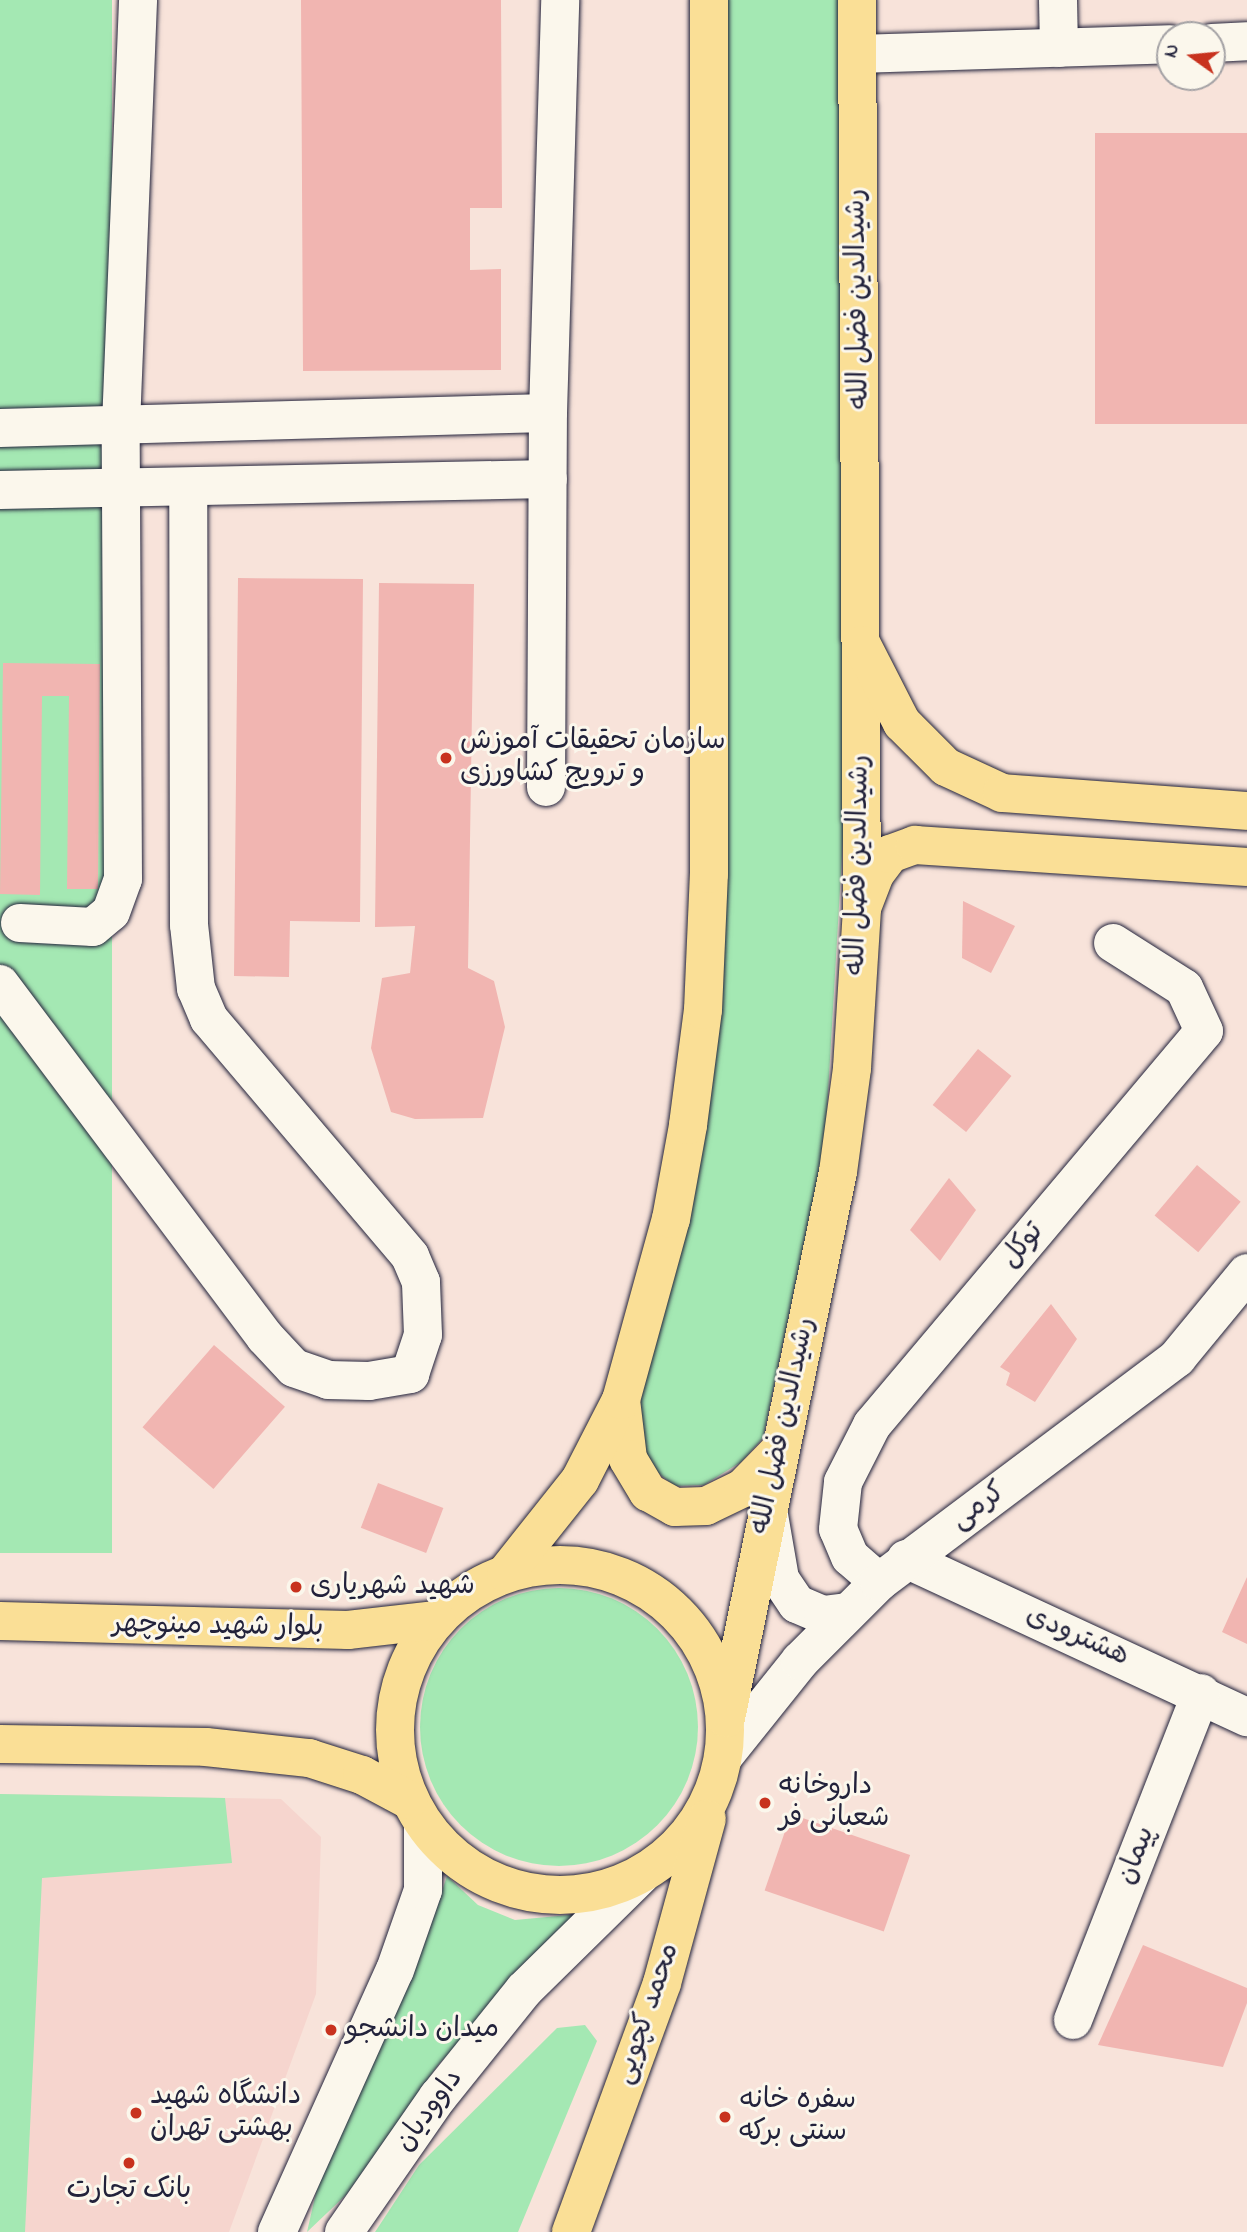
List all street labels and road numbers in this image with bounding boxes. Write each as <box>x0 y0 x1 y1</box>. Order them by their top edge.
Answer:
street label: رشیدالدین فضل الله <box>840 188 878 410</box>
street label: رشیدالدین فضل الله <box>840 754 878 976</box>
street label: توکل <box>994 1216 1052 1276</box>
street label: رشیدالدین فضل الله <box>745 1315 823 1537</box>
street label: کرمی <box>945 1476 1013 1538</box>
street label: هشترودی <box>1020 1599 1134 1675</box>
street label: بلوار شهید مینوچهر <box>112 1608 324 1646</box>
street label: پیمان <box>1111 1822 1163 1890</box>
street label: محمد کچویی <box>608 1939 688 2089</box>
street label: داوودیان <box>389 2063 471 2159</box>

